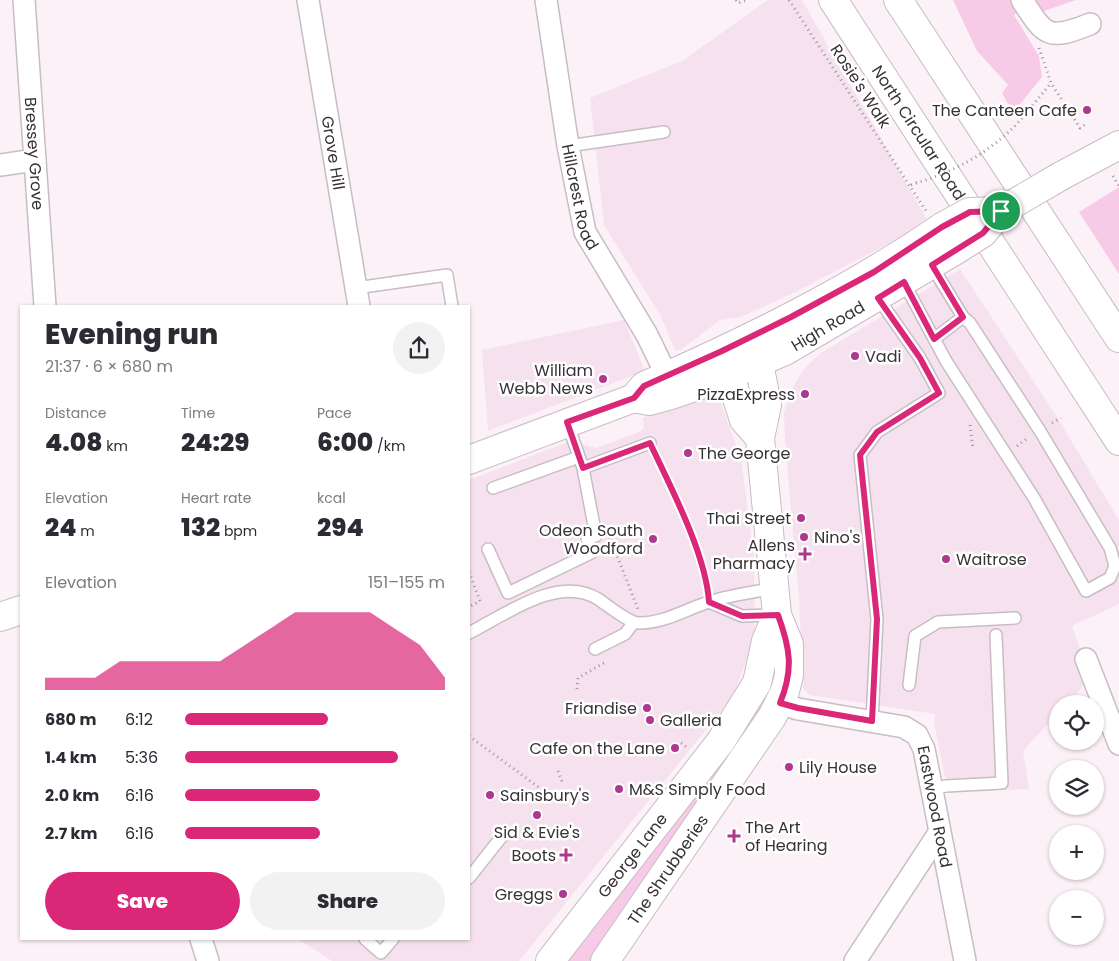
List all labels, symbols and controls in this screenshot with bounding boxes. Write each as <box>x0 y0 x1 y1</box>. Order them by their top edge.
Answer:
street label: Rosie's Walk <box>825 40 897 133</box>
street label: North Circular Road <box>866 61 971 205</box>
street label: Bressey Grove <box>19 96 49 211</box>
place label: The Canteen Cafe <box>932 99 1077 122</box>
marker: The Canteen Cafe <box>1081 104 1093 116</box>
street label: Grove Hill <box>316 114 350 192</box>
street label: Hillcrest Road <box>556 142 604 254</box>
pin <box>980 190 1022 232</box>
icon: arrive <box>987 197 1015 225</box>
street label: High Road <box>787 295 869 357</box>
text: Evening run <box>45 315 218 354</box>
button: share <box>393 322 445 374</box>
place label: Vadi <box>865 345 901 368</box>
marker: Vadi <box>849 350 861 362</box>
text: 21:37 · 6 × 680 m <box>45 355 173 378</box>
place label: William Webb News <box>499 359 593 400</box>
marker: William Webb News <box>597 373 609 385</box>
place label: PizzaExpress <box>697 383 795 406</box>
marker: PizzaExpress <box>799 388 811 400</box>
text: Distance <box>45 403 106 423</box>
text: Time <box>181 403 215 423</box>
text: Pace <box>317 403 352 423</box>
text: 4.08 <box>45 425 103 460</box>
text: 24:29 <box>181 425 249 460</box>
text: 6:00 <box>317 425 373 460</box>
text: km <box>103 436 128 456</box>
text: /km <box>373 436 405 456</box>
place label: The George <box>698 442 790 465</box>
marker: The George <box>682 447 694 459</box>
text: Elevation <box>45 488 108 508</box>
text: Heart rate <box>181 488 251 508</box>
text: kcal <box>317 488 346 508</box>
place label: Thai Street <box>706 507 791 530</box>
text: 24 <box>45 510 77 545</box>
text: 132 <box>181 510 220 545</box>
text: 294 <box>317 510 364 545</box>
marker: Thai Street <box>795 512 807 524</box>
place label: Odeon South Woodford <box>539 519 643 560</box>
text: m <box>77 521 95 541</box>
text: bpm <box>220 521 257 541</box>
place label: Nino's <box>814 526 861 549</box>
marker: Nino's <box>798 531 810 543</box>
marker: Odeon South Woodford <box>647 533 659 545</box>
place label: Allens Pharmacy <box>713 534 795 575</box>
marker: Allens Pharmacy <box>799 548 811 560</box>
place label: Waitrose <box>956 548 1027 571</box>
marker: Waitrose <box>940 553 952 565</box>
text: Elevation <box>45 571 117 594</box>
text: 151–155 m <box>368 571 445 594</box>
map controls <box>1049 695 1104 945</box>
button: locate <box>1049 695 1104 750</box>
place label: Friandise <box>565 697 637 720</box>
marker: Friandise <box>641 702 653 714</box>
text: 680 m <box>45 708 96 731</box>
text: 6:12 <box>125 708 153 731</box>
place label: Galleria <box>660 709 722 732</box>
marker: Galleria <box>644 714 656 726</box>
place label: Cafe on the Lane <box>529 737 665 760</box>
marker: Cafe on the Lane <box>669 742 681 754</box>
street label: Eastwood Road <box>912 744 958 869</box>
text: 1.4 km <box>45 746 97 769</box>
text: 5:36 <box>125 746 158 769</box>
place label: Lily House <box>799 756 877 779</box>
button: layers <box>1049 760 1104 815</box>
marker: Lily House <box>783 761 795 773</box>
place label: M&S Simply Food <box>629 778 765 801</box>
marker: M&S Simply Food <box>613 783 625 795</box>
text: 2.0 km <box>45 784 99 807</box>
text: 6:16 <box>125 784 154 807</box>
place label: Sainsbury's <box>500 784 590 807</box>
marker: Sainsbury's <box>484 789 496 801</box>
street label: George Lane <box>592 808 673 903</box>
marker: Sid & Evie's <box>531 809 543 821</box>
street label: The Shrubberies <box>622 810 714 929</box>
place label: The Art of Hearing <box>745 816 828 857</box>
place label: Sid & Evie's <box>494 821 580 844</box>
text: 2.7 km <box>45 822 97 845</box>
text: 6:16 <box>125 822 154 845</box>
button: + <box>1049 825 1104 880</box>
marker: The Art of Hearing <box>727 829 741 843</box>
place label: Boots <box>512 844 556 867</box>
marker: Boots <box>560 849 572 861</box>
button: Save <box>45 872 240 930</box>
button: Share <box>250 872 445 930</box>
place label: Greggs <box>495 883 553 906</box>
marker: Greggs <box>557 888 569 900</box>
button: − <box>1049 890 1104 945</box>

